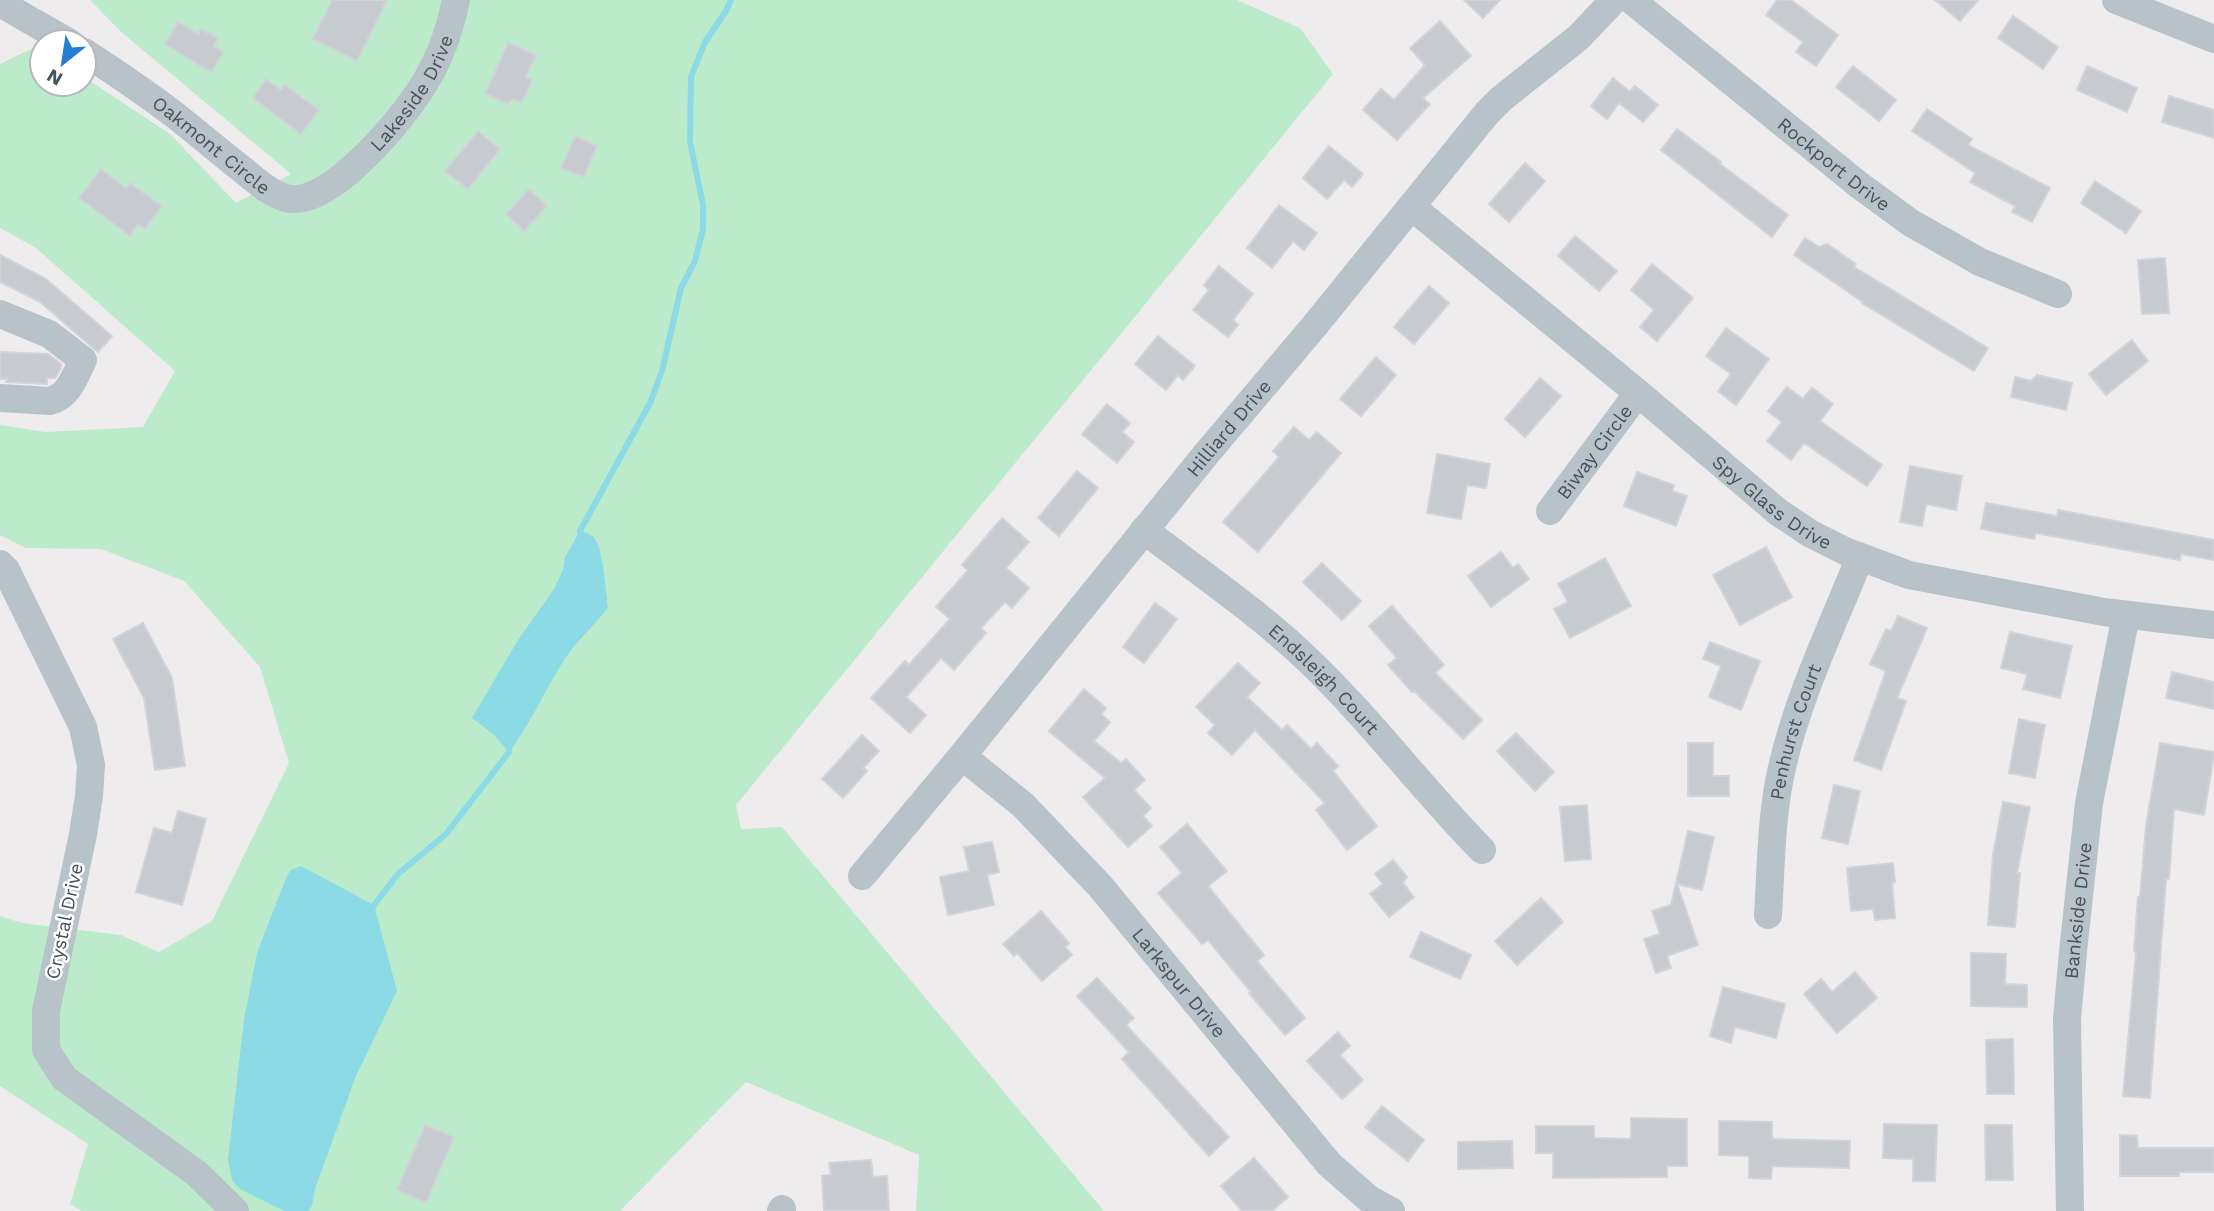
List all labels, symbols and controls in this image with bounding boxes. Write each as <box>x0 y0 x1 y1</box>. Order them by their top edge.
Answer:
north arrow <box>28 28 98 98</box>
street label: Lakeside Drive <box>365 32 458 156</box>
text: N <box>43 64 67 91</box>
street label: Oakmont Circle <box>148 91 275 200</box>
street label: Rockport Drive <box>1773 113 1895 216</box>
street label: Hilliard Drive <box>1182 375 1276 481</box>
street label: Biway Circle <box>1552 400 1637 504</box>
street label: Spy Glass Drive <box>1708 450 1835 554</box>
street label: Endsleigh Court <box>1264 619 1384 739</box>
street label: Penhurst Court <box>1765 661 1826 802</box>
street label: Bankside Drive <box>2060 841 2097 980</box>
street label: Crystal Drive <box>41 861 88 981</box>
street label: Larkspur Drive <box>1127 923 1231 1042</box>

